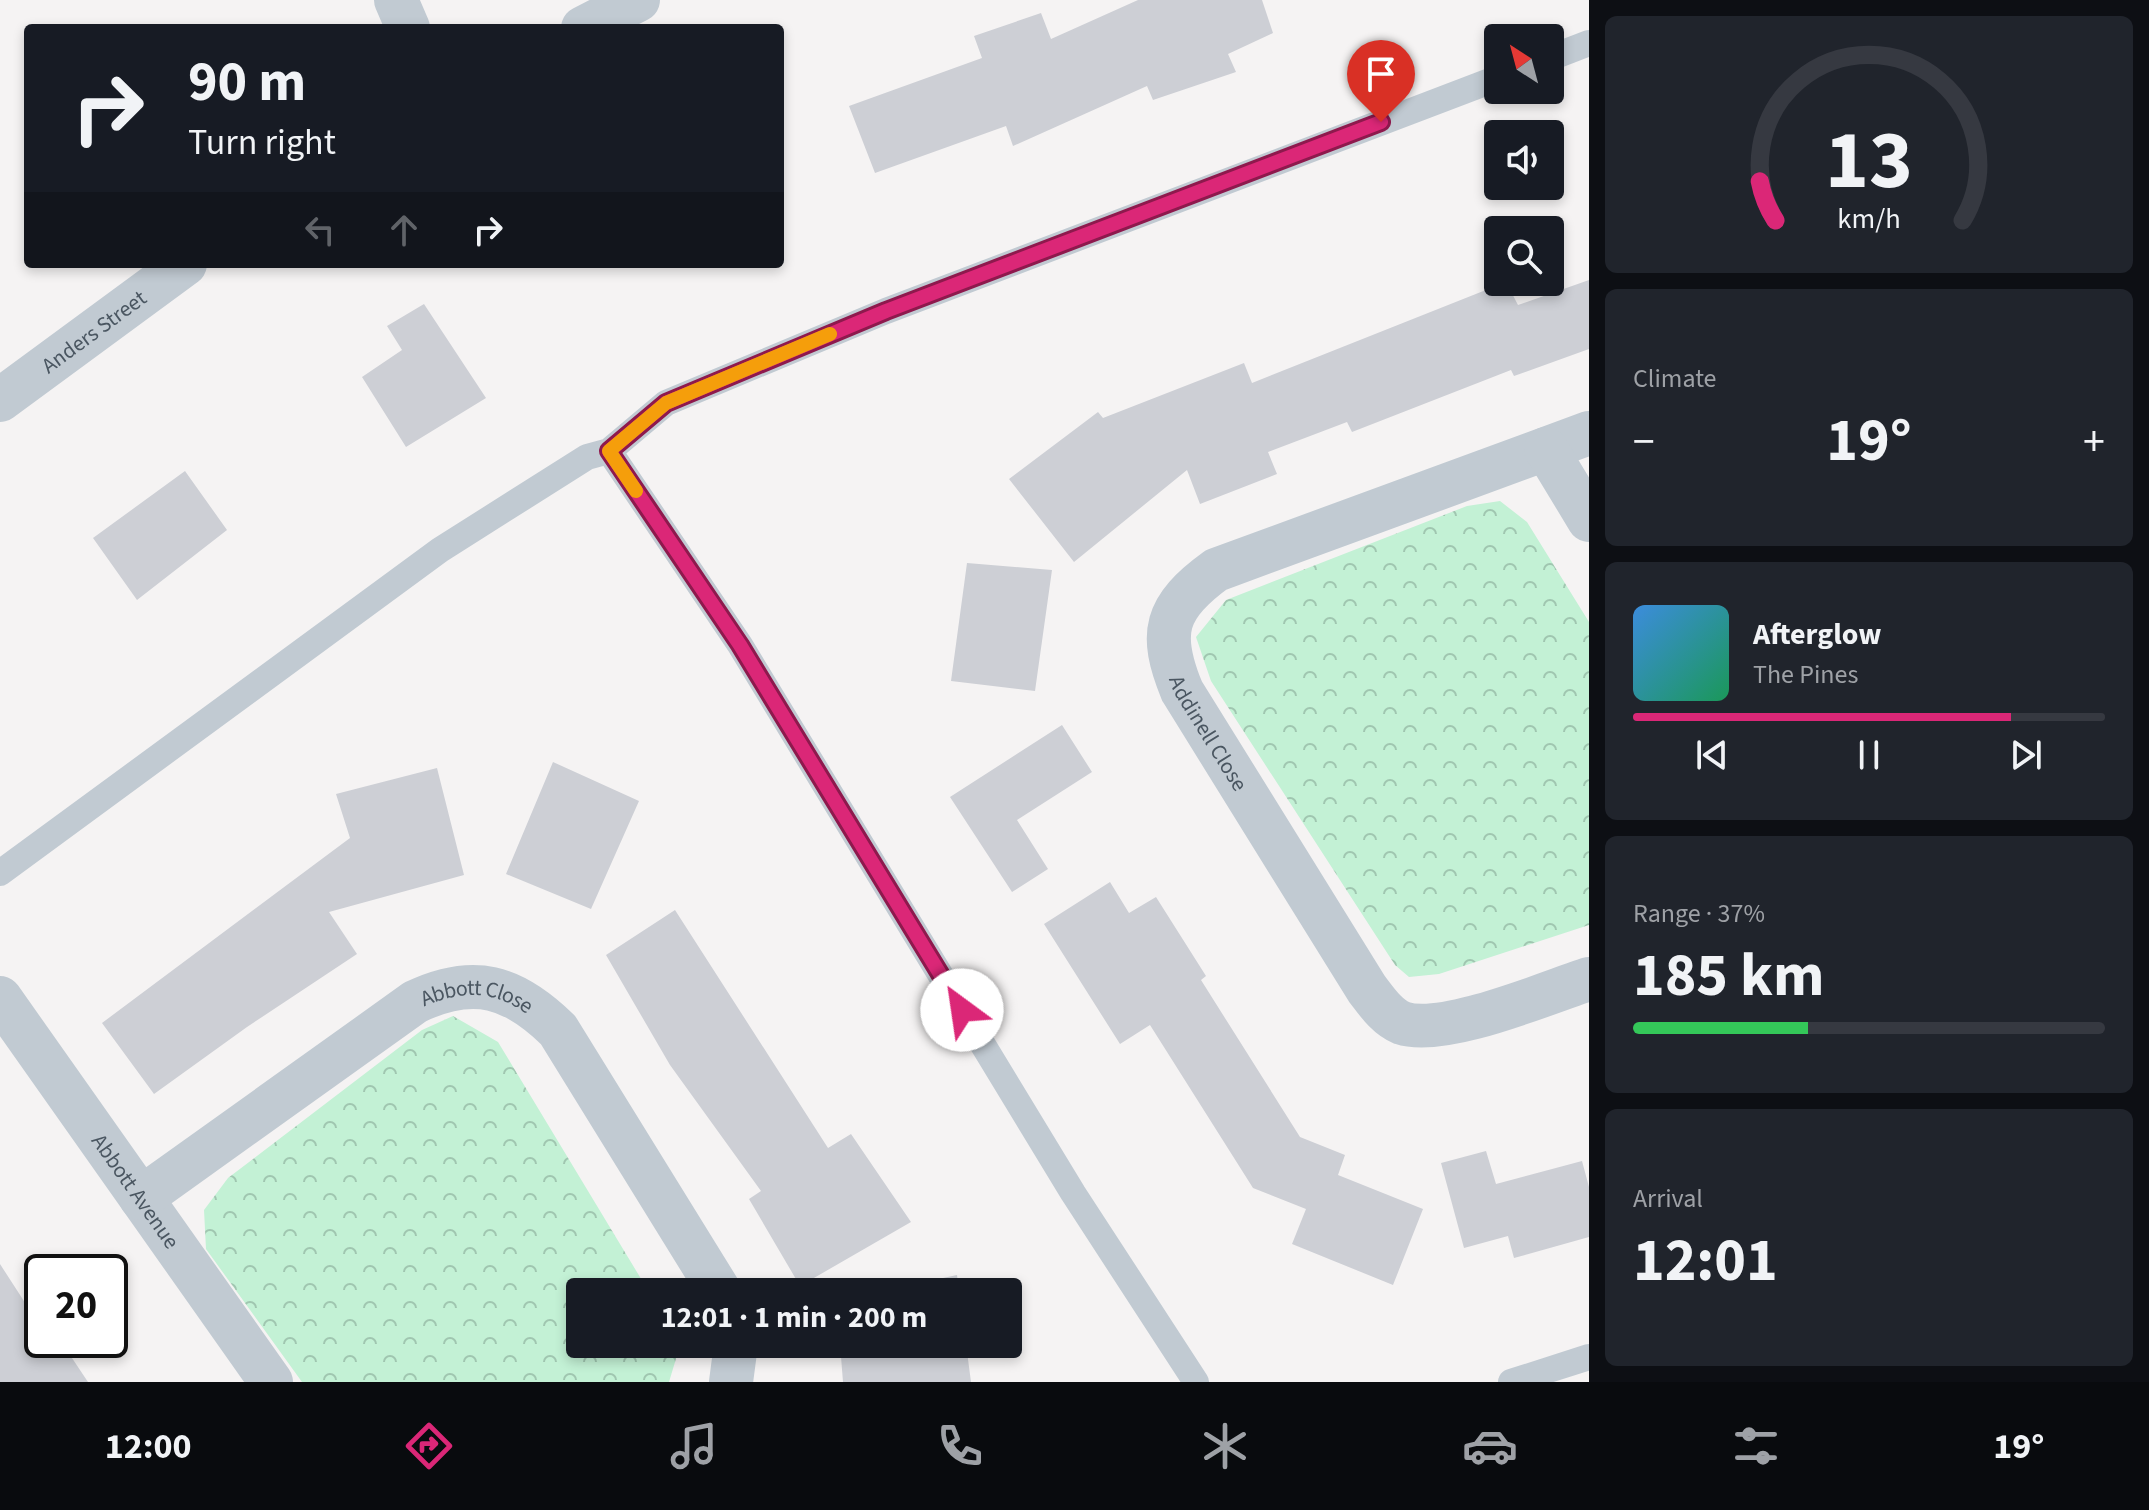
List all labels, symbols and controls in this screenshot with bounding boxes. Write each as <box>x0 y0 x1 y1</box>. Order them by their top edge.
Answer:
north arrow <box>1484 24 1564 104</box>
map controls <box>1484 24 1564 296</box>
pin <box>1347 40 1415 122</box>
text: 90 m <box>188 43 306 122</box>
icon: arrive <box>1359 52 1403 96</box>
icon: right <box>56 56 160 160</box>
text: 13 <box>1825 101 1913 219</box>
text: Turn right <box>188 117 336 168</box>
button: sound <box>1484 120 1564 200</box>
text: km/h <box>1837 199 1901 239</box>
icon: left <box>298 208 342 252</box>
icon: ahead <box>382 208 426 252</box>
icon: right <box>466 208 510 252</box>
button: search <box>1484 216 1564 296</box>
street label: Anders Street <box>35 282 154 382</box>
text: Climate <box>1633 360 1717 397</box>
text: 19° <box>1826 399 1912 484</box>
text: − <box>1633 411 1655 474</box>
text: + <box>2083 411 2105 474</box>
text: Afterglow <box>1753 613 1881 656</box>
text: The Pines <box>1753 656 1858 693</box>
street label: Addinell Close <box>1160 671 1255 798</box>
icon: previous <box>1690 733 1734 777</box>
icon: pause <box>1847 733 1891 777</box>
icon: next <box>2004 733 2048 777</box>
text: Range · 37% <box>1633 895 1765 932</box>
text: 185 km <box>1633 934 1824 1019</box>
position arrow <box>920 968 1004 1052</box>
street label: Abbott Close <box>415 972 540 1022</box>
street label: Abbott Avenue <box>83 1127 187 1256</box>
text: Arrival <box>1633 1180 1703 1217</box>
text: 12:01 <box>1633 1219 1778 1304</box>
speed limit sign: 20 <box>24 1254 128 1358</box>
text: 12:01 · 1 min · 200 m <box>661 1296 927 1339</box>
icon: directions <box>401 1418 457 1474</box>
icon: music <box>666 1418 722 1474</box>
icon: phone <box>932 1418 988 1474</box>
icon: climate <box>1197 1418 1253 1474</box>
icon: car <box>1462 1418 1518 1474</box>
icon: filters <box>1728 1418 1784 1474</box>
text: 12:00 <box>105 1421 192 1472</box>
text: 19° <box>1993 1421 2044 1472</box>

